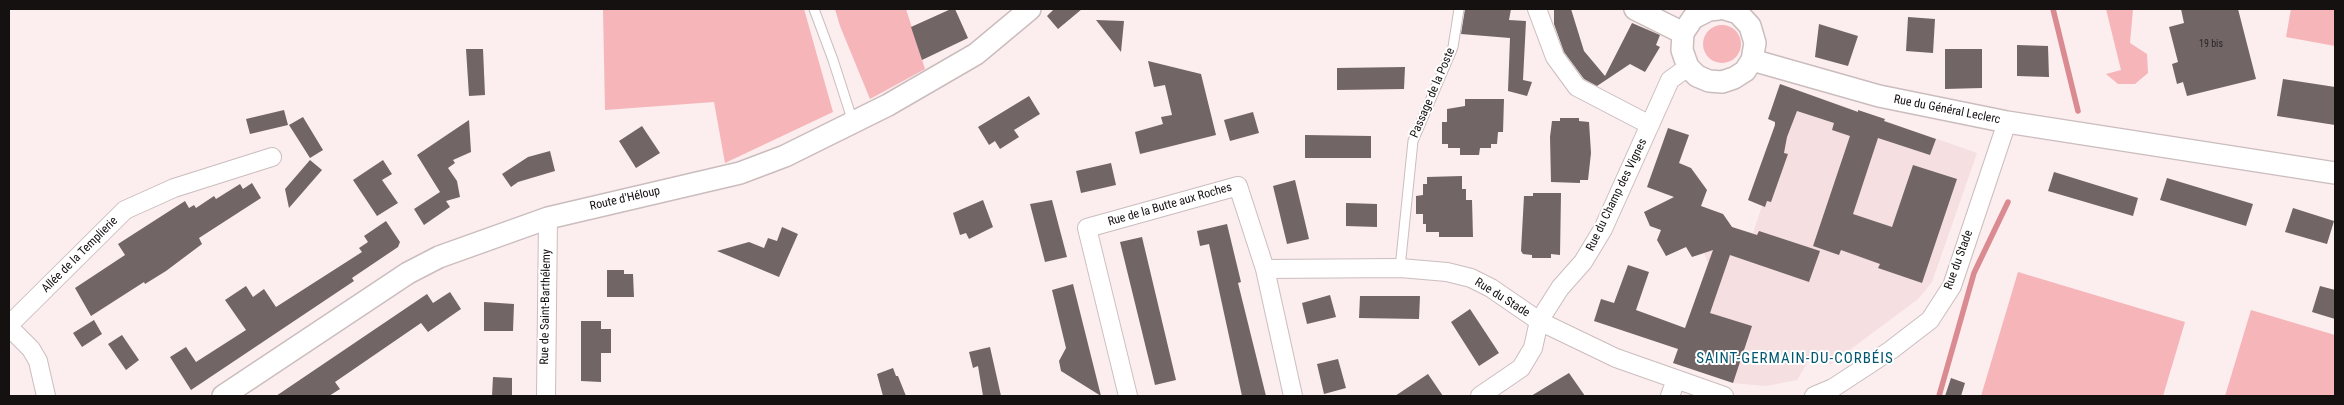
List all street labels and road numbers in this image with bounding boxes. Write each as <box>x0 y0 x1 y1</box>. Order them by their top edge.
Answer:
street label: Passage de la Poste <box>1408 46 1458 140</box>
street label: Rue du Général Leclerc <box>1893 93 2001 127</box>
street label: Rue du Champ des Vignes <box>1584 136 1650 254</box>
street label: Rue de la Butte aux Roches <box>1106 180 1234 230</box>
street label: Route d'Héloup <box>588 184 662 214</box>
street label: Allée de la Templierie <box>39 214 121 296</box>
street label: Rue du Stade <box>1942 228 1976 292</box>
street label: Rue de Saint-Barthélemy <box>538 249 554 365</box>
street label: Rue du Stade <box>1472 275 1532 321</box>

